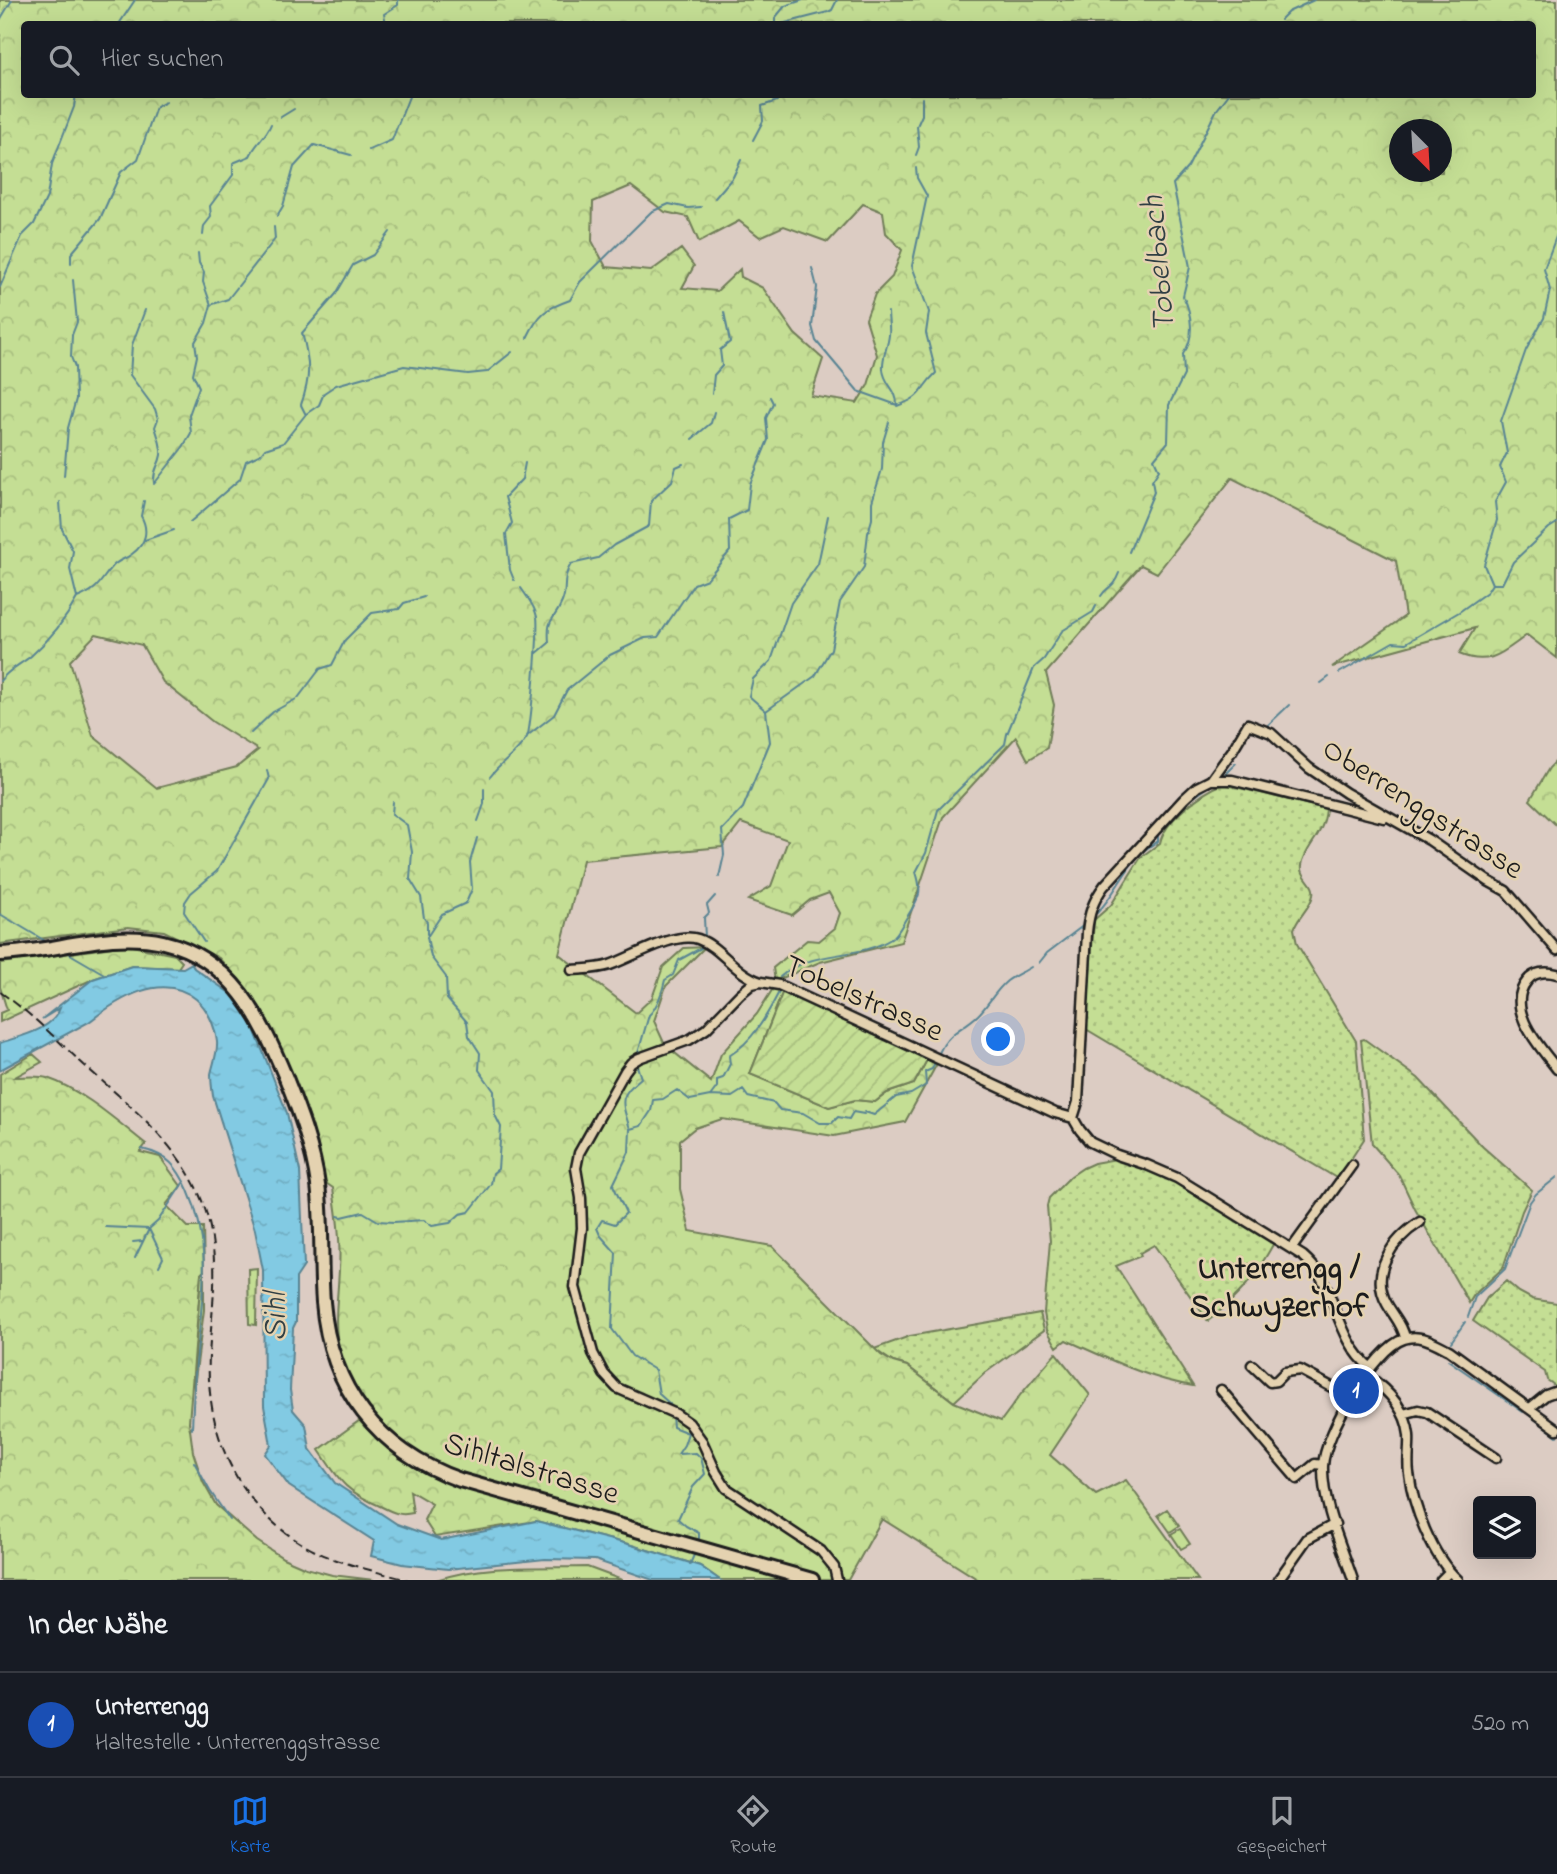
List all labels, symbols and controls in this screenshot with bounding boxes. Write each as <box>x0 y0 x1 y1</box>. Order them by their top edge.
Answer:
search box <box>21 21 1536 98</box>
icon: search <box>45 41 83 79</box>
text: Hier suchen <box>101 41 223 79</box>
north arrow <box>1389 119 1452 182</box>
water label: Tobelbach <box>1130 192 1190 334</box>
street label: Oberrenggstrasse <box>1312 727 1533 893</box>
street label: Tobelstrasse <box>776 944 951 1056</box>
your location <box>981 1022 1015 1056</box>
district label: Unterrengg / Schwyzerhof <box>1190 1246 1369 1333</box>
water label: Sihl <box>253 1289 301 1341</box>
pin: 1 <box>1333 1365 1379 1417</box>
street label: Sihltalstrasse <box>437 1421 625 1519</box>
map controls <box>1473 1496 1536 1559</box>
button: layers <box>1473 1496 1536 1559</box>
text: In der Nähe <box>28 1604 168 1648</box>
text: Unterrengg <box>95 1689 209 1727</box>
text: 1 <box>47 1708 55 1741</box>
text: 520 m <box>1471 1708 1529 1741</box>
text: Haltestelle · Unterrenggstrasse <box>95 1727 380 1760</box>
tab: Karte <box>230 1792 270 1861</box>
tab: Route <box>730 1792 776 1861</box>
tab: Gespeichert <box>1236 1792 1327 1861</box>

